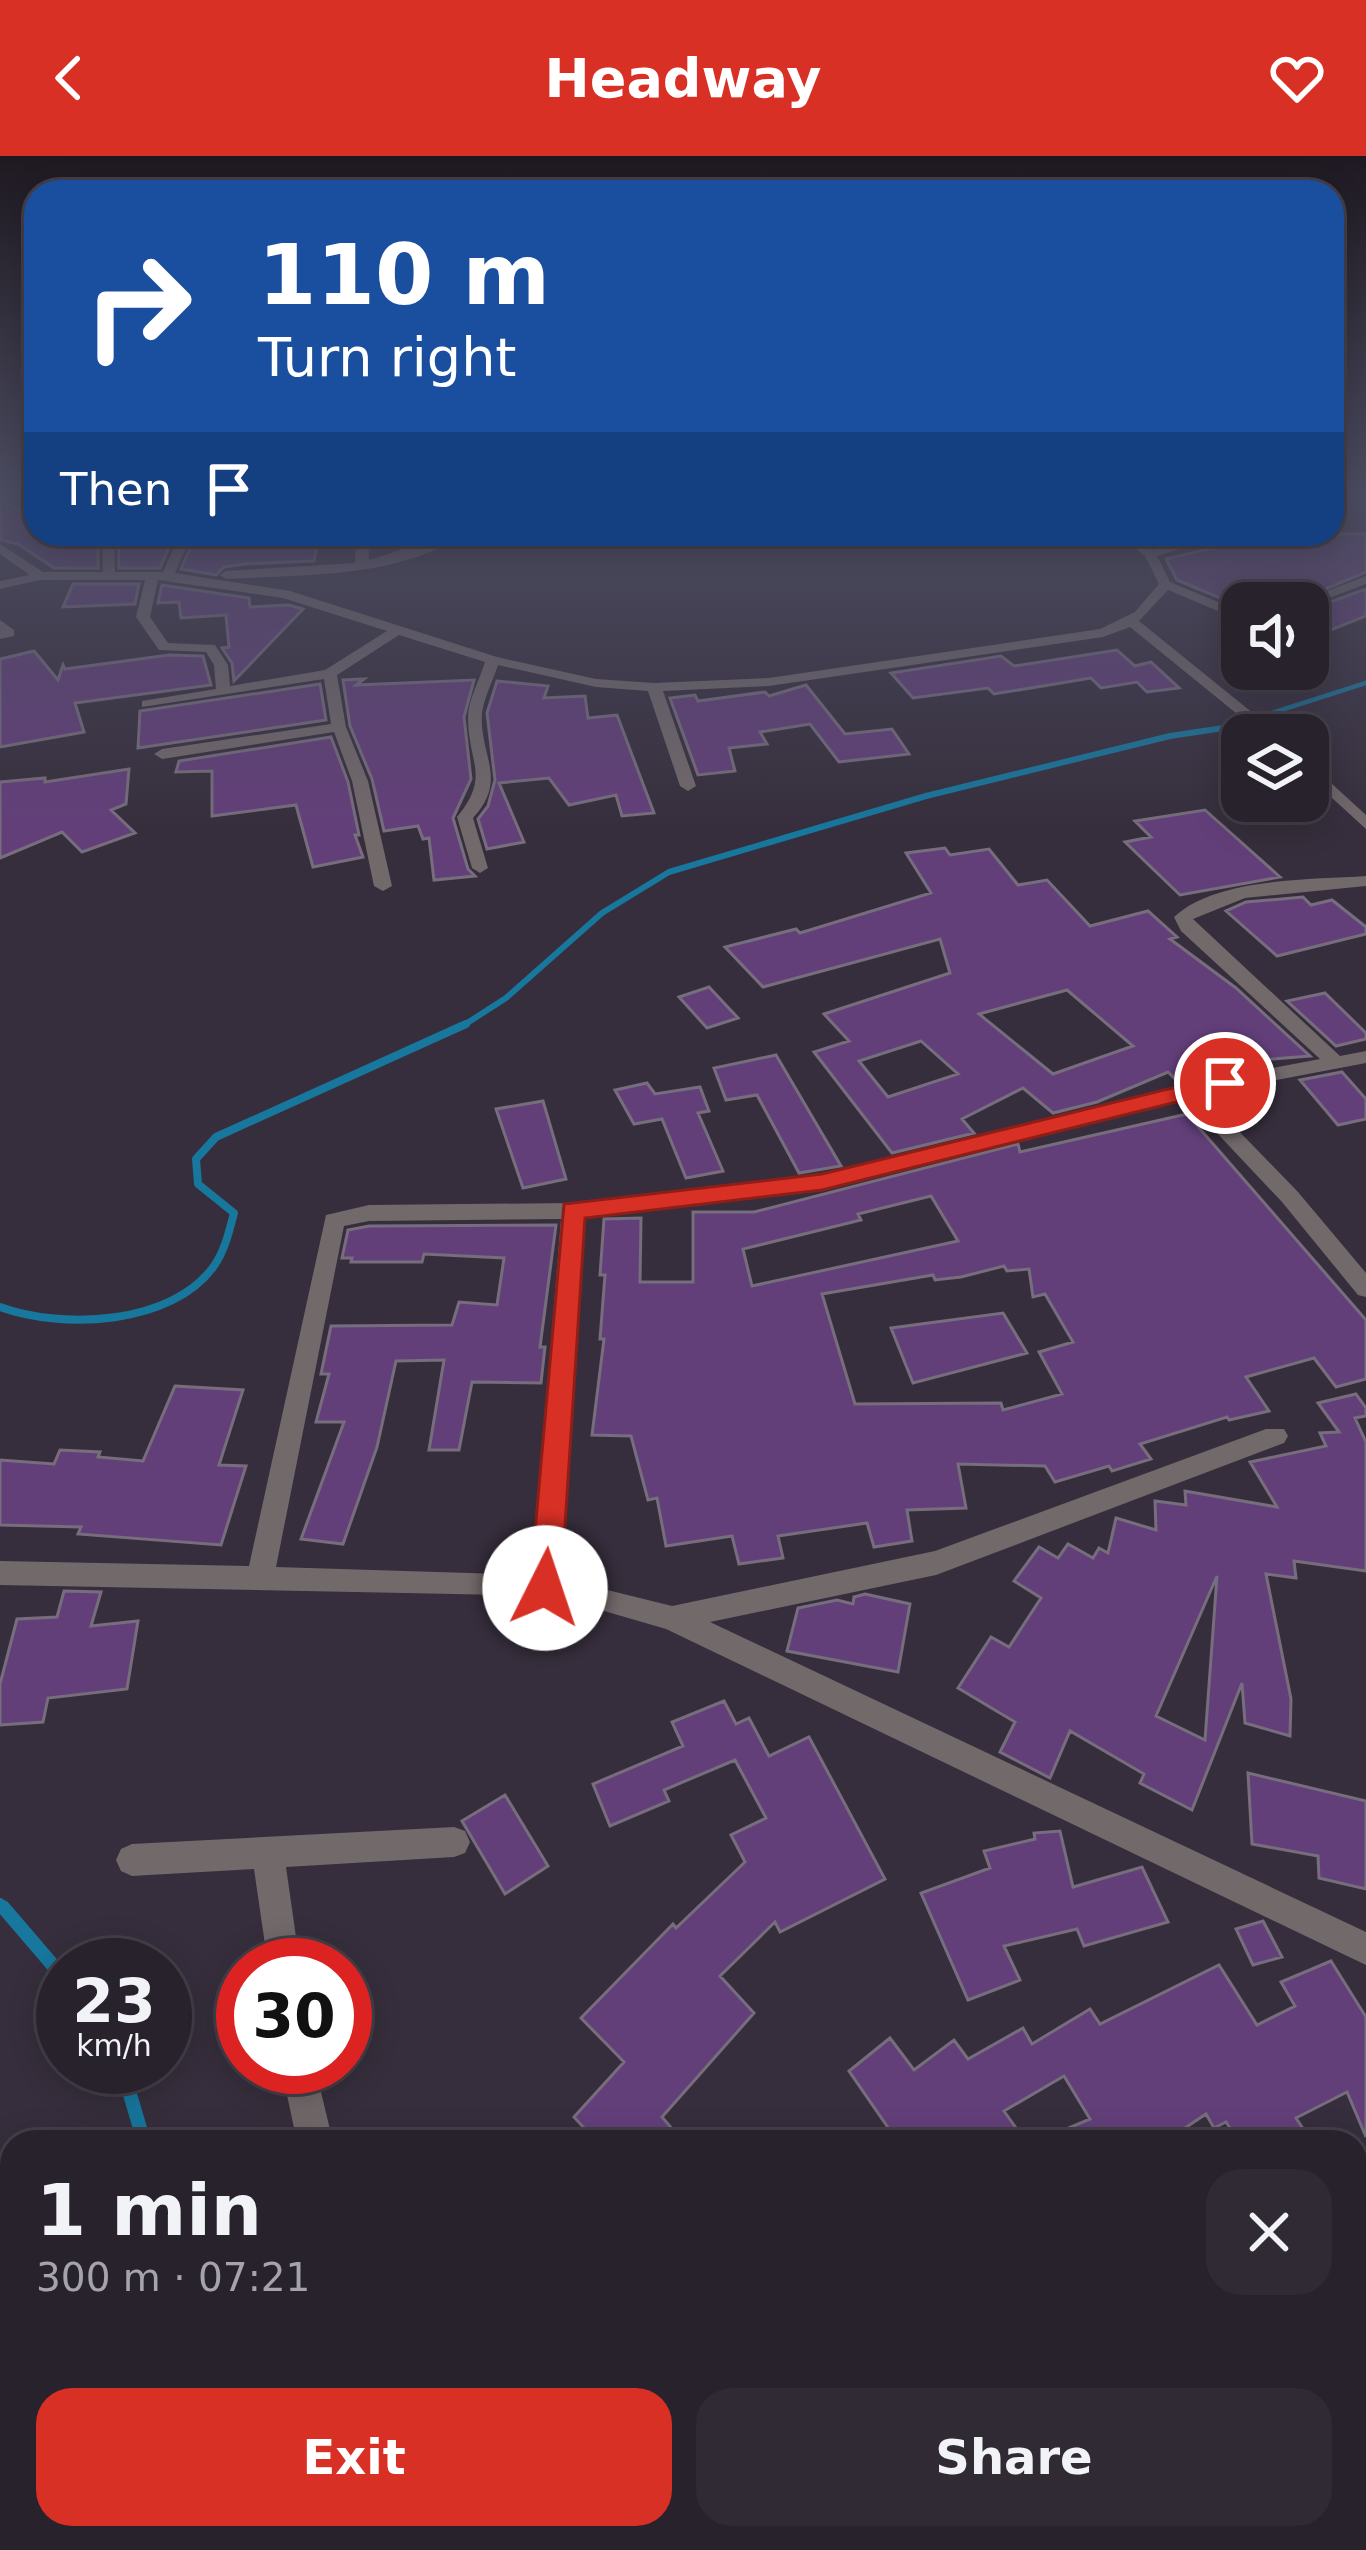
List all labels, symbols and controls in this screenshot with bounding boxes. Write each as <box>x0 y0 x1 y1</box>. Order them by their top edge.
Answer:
icon: back <box>36 45 102 111</box>
icon: heart <box>1264 45 1330 111</box>
text: Headway <box>545 47 821 110</box>
text: 110 m <box>258 226 550 324</box>
icon: right <box>60 228 216 384</box>
text: Turn right <box>258 326 517 389</box>
icon: arrive <box>196 456 262 522</box>
text: Then <box>60 463 172 516</box>
map controls <box>1221 582 1329 822</box>
button: sound <box>1221 582 1329 690</box>
button: layers <box>1221 714 1329 822</box>
pin <box>1174 1032 1276 1134</box>
icon: arrive <box>1192 1050 1258 1116</box>
position arrow <box>482 1525 608 1651</box>
speed limit sign: 30 <box>216 1938 372 2094</box>
text: 23 <box>72 1966 156 2036</box>
text: km/h <box>76 2028 152 2063</box>
text: 1 min <box>36 2168 262 2252</box>
button: close <box>1206 2169 1332 2295</box>
text: 300 m · 07:21 <box>36 2255 310 2300</box>
button: Exit <box>36 2388 672 2526</box>
button: Share <box>696 2388 1332 2526</box>

